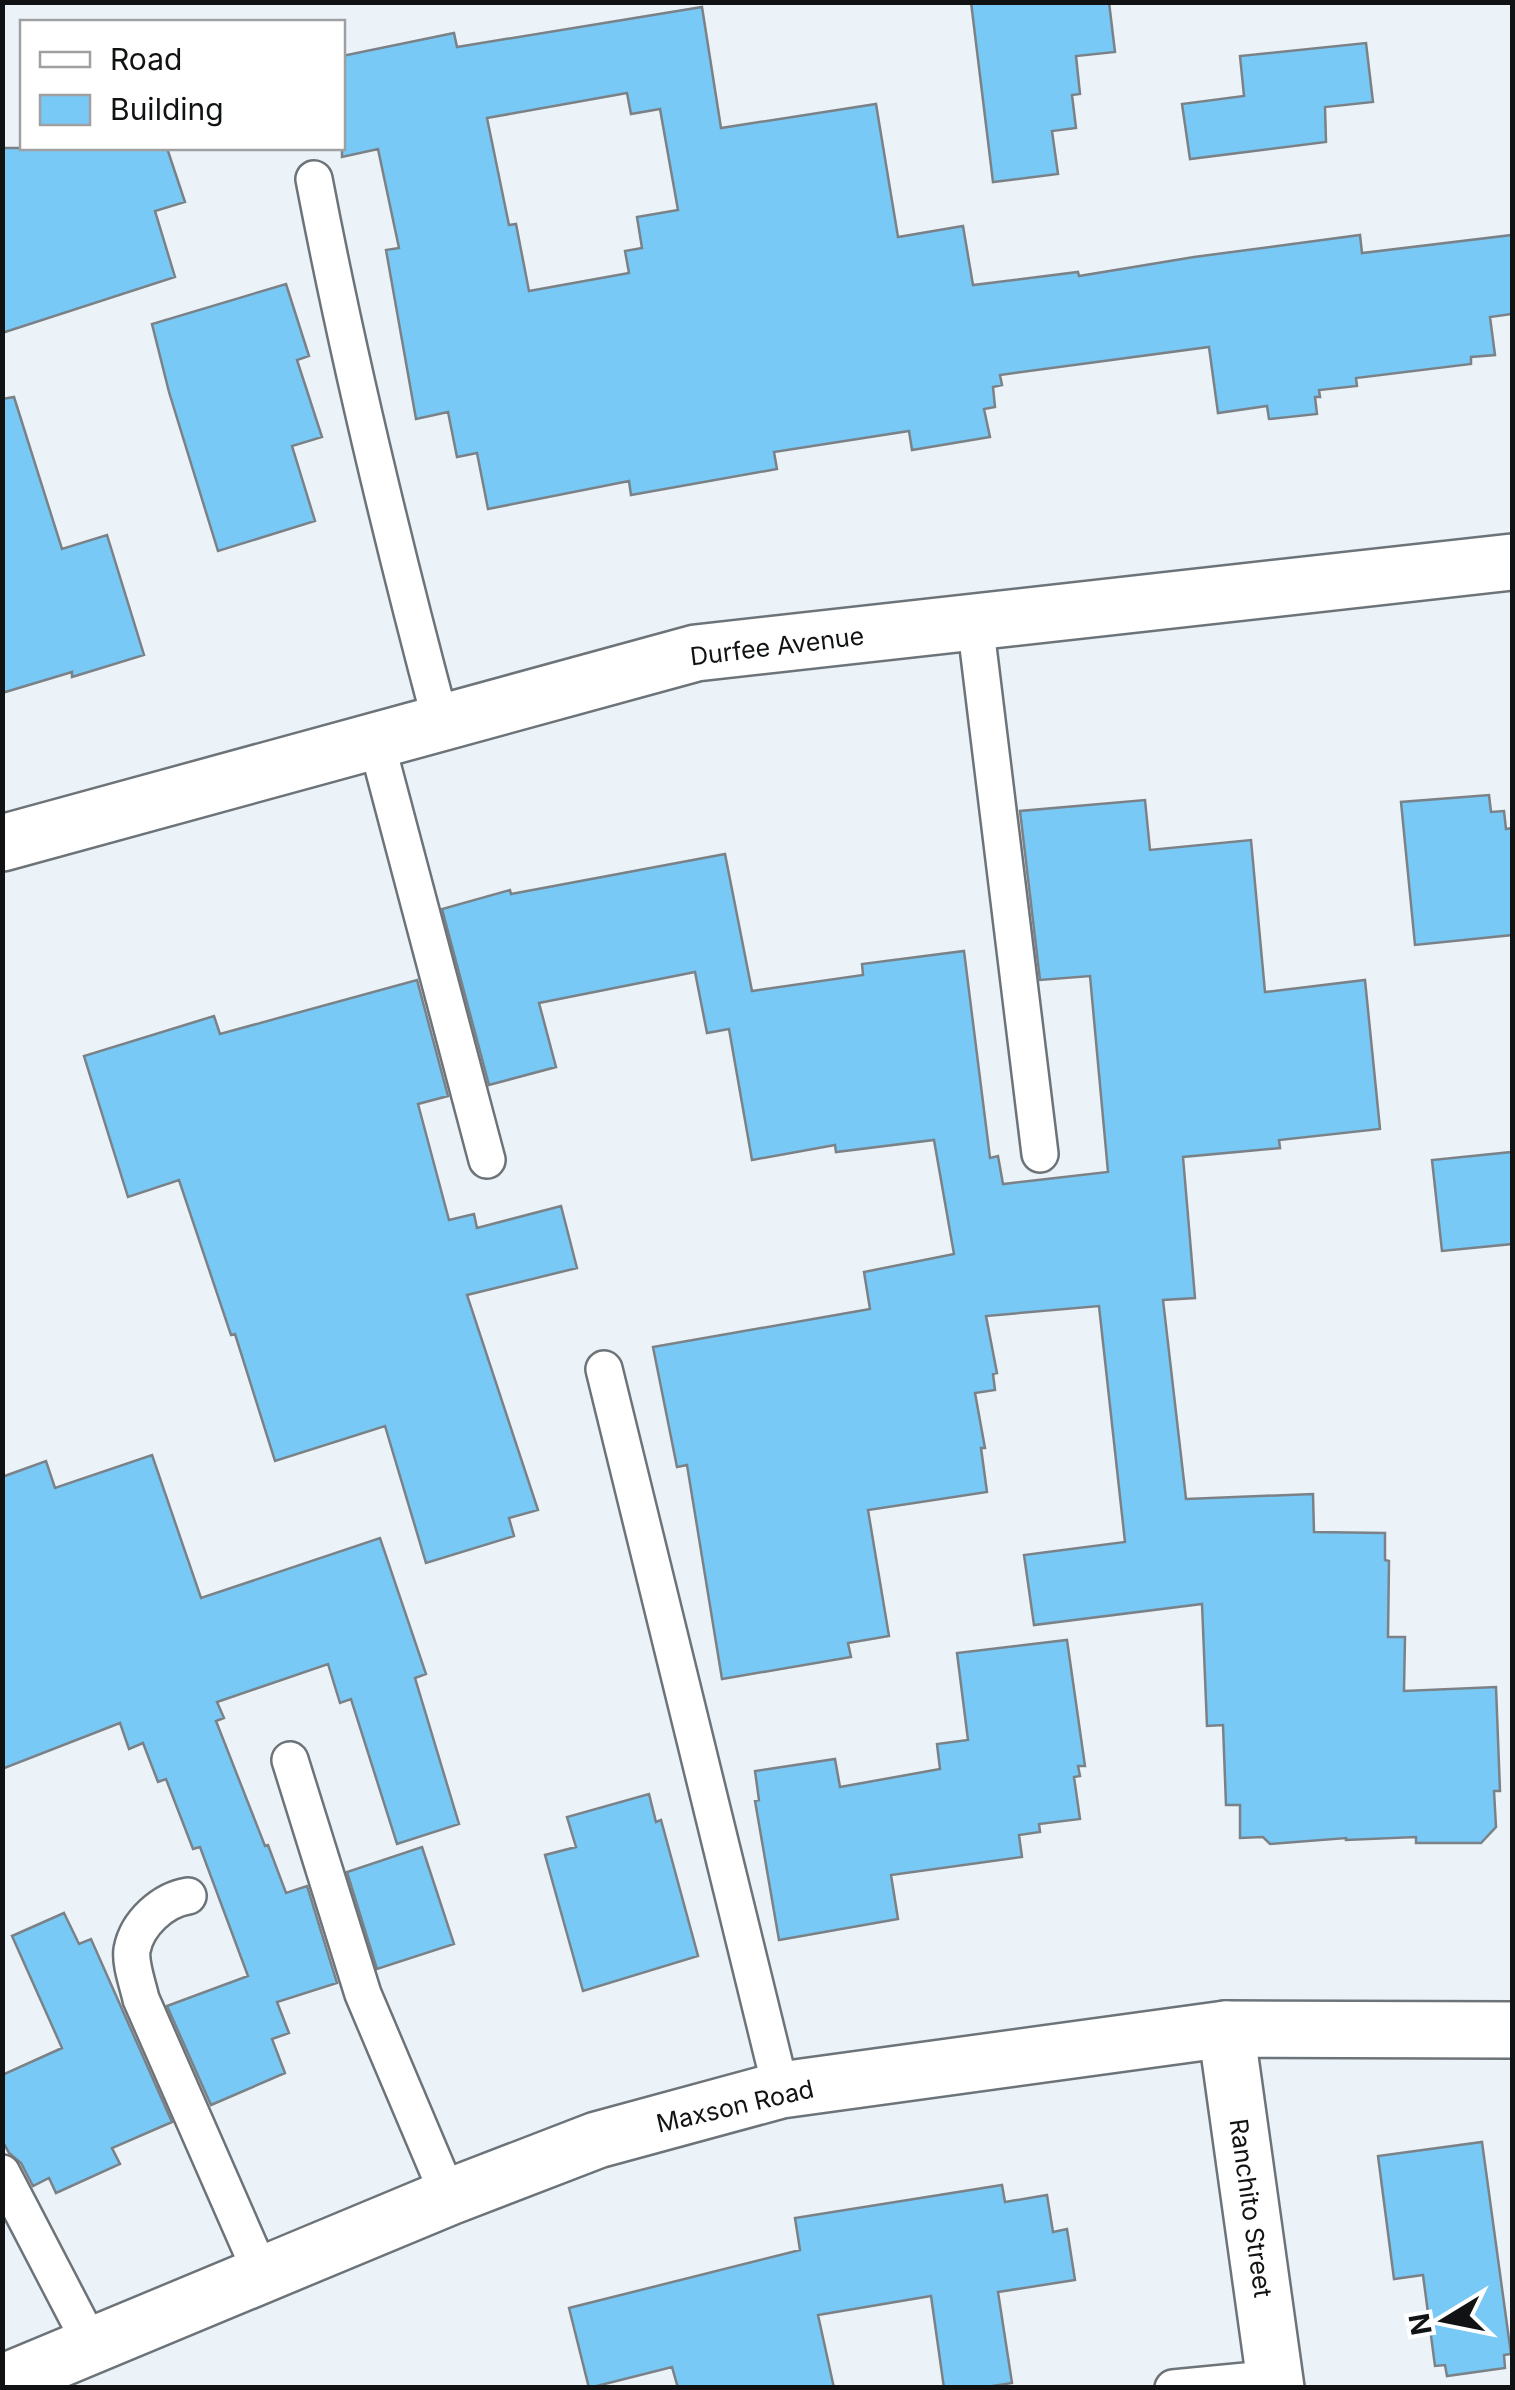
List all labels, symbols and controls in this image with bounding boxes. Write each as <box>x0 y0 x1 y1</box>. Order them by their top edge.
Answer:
legend <box>20 20 345 150</box>
text: Road <box>110 41 182 77</box>
text: Building <box>110 91 224 127</box>
street label: Durfee Avenue <box>688 620 866 672</box>
street label: Maxson Road <box>653 2073 817 2139</box>
street label: Ranchito Street <box>1224 2117 1278 2299</box>
north arrow <box>1395 2270 1495 2370</box>
text: N <box>1402 2311 1439 2338</box>

